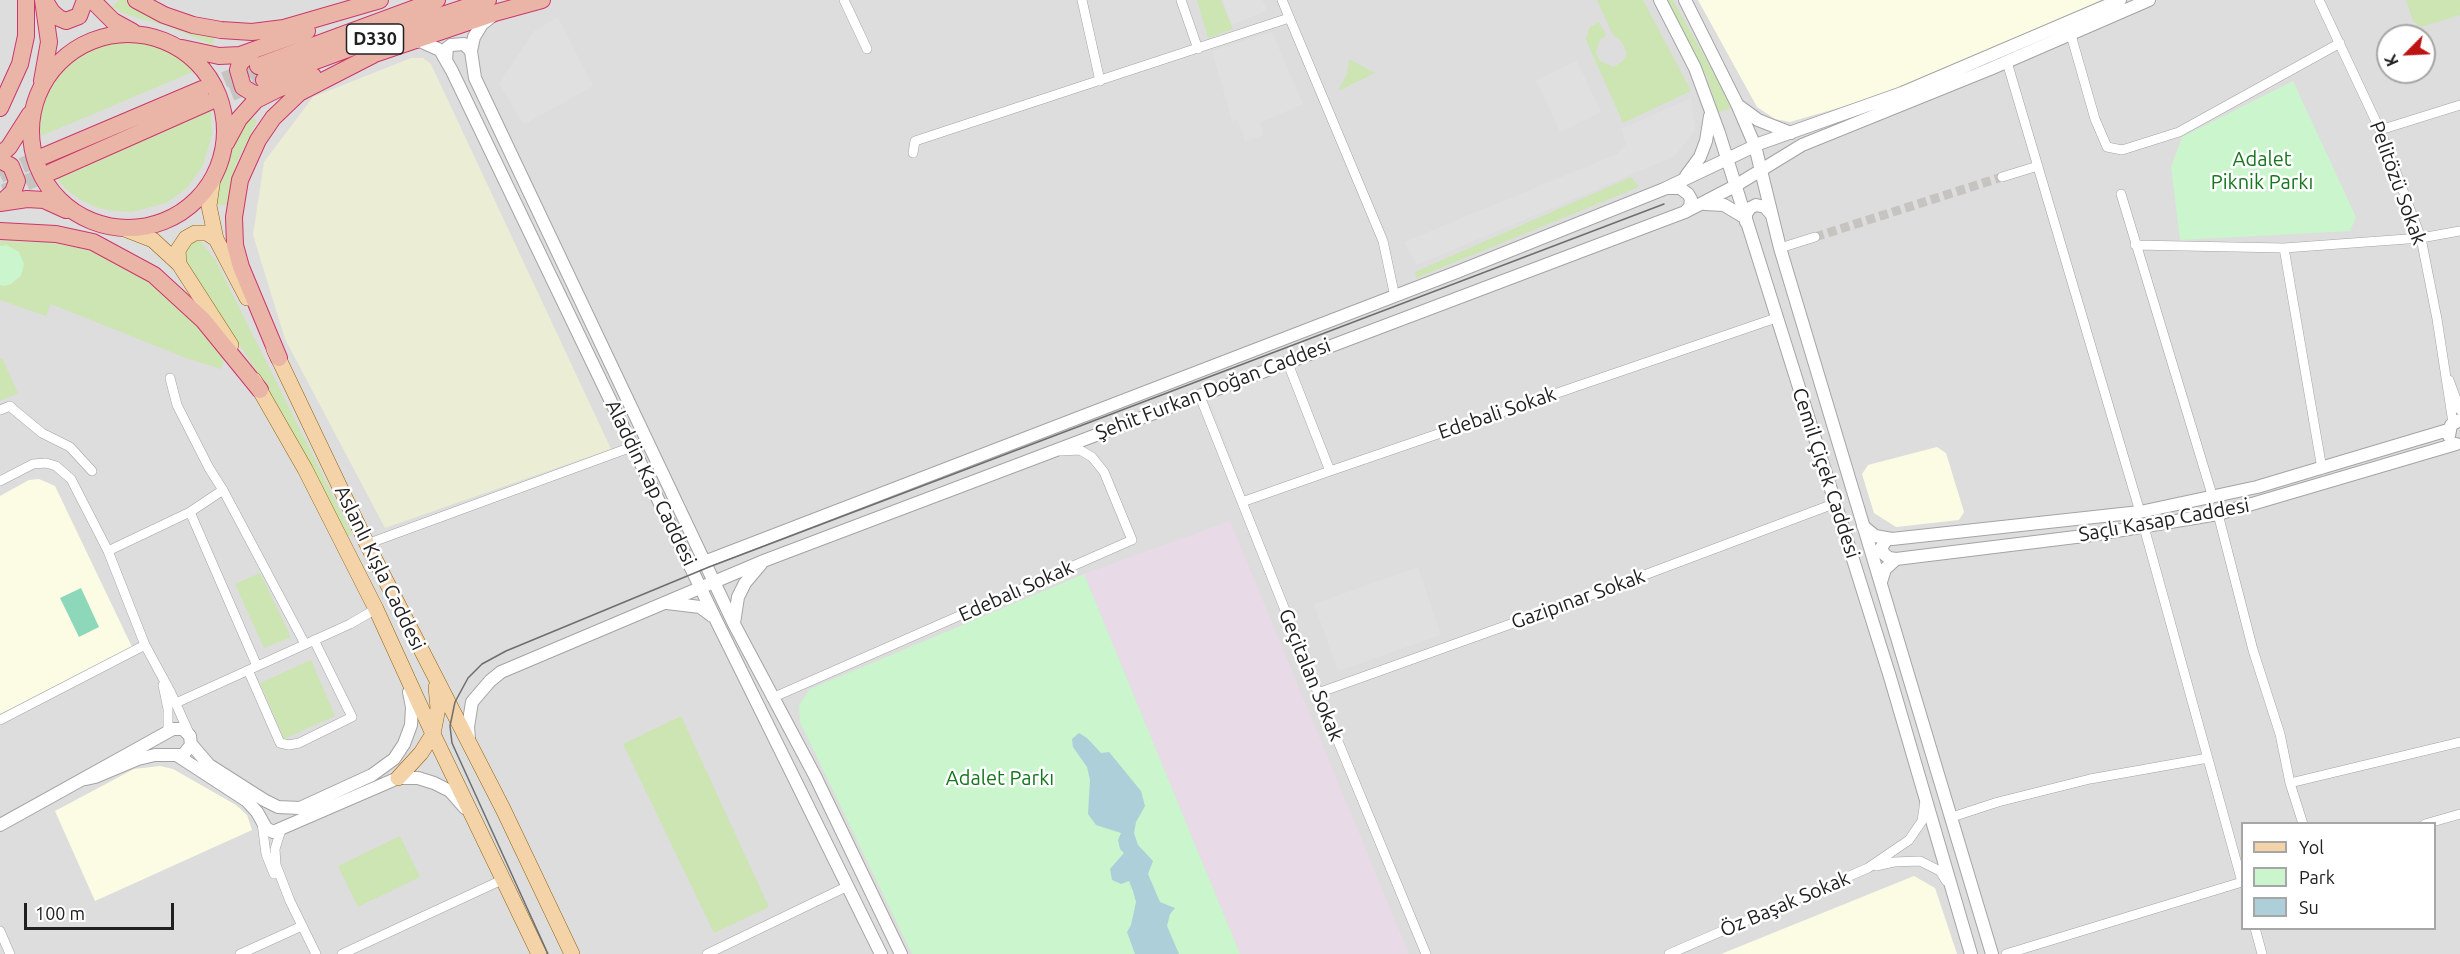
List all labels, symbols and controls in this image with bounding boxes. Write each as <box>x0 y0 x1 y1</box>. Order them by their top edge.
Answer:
road number: D330 <box>346 24 404 54</box>
north arrow <box>2376 24 2436 84</box>
text: K <box>2381 52 2402 69</box>
street label: Pelitözü Sokak <box>2365 118 2431 248</box>
park label: Adalet Piknik Parkı <box>2211 147 2313 194</box>
street label: Şehit Furkan Doğan Caddesi <box>1092 333 1334 445</box>
street label: Edebali Sokak <box>1435 382 1559 444</box>
street label: Cemil Çiçek Caddesi <box>1787 385 1865 561</box>
street label: Aladdin Kap Caddesi <box>600 396 702 570</box>
street label: Aslanlı Kışla Caddesi <box>330 482 430 654</box>
street label: Saçlı Kasap Caddesi <box>2077 493 2251 547</box>
street label: Edebalı Sokak <box>955 555 1077 627</box>
street label: Gazipınar Sokak <box>1508 564 1648 634</box>
street label: Geçitalan Sokak <box>1274 605 1348 745</box>
park label: Adalet Parkı <box>946 766 1054 790</box>
legend <box>2241 822 2436 930</box>
text: Yol <box>2299 837 2324 857</box>
street label: Öz Başak Sokak <box>1717 866 1853 942</box>
text: Park <box>2299 867 2335 887</box>
scale bar <box>27 891 177 929</box>
text: Su <box>2299 897 2319 917</box>
text: 100 m <box>35 903 85 923</box>

